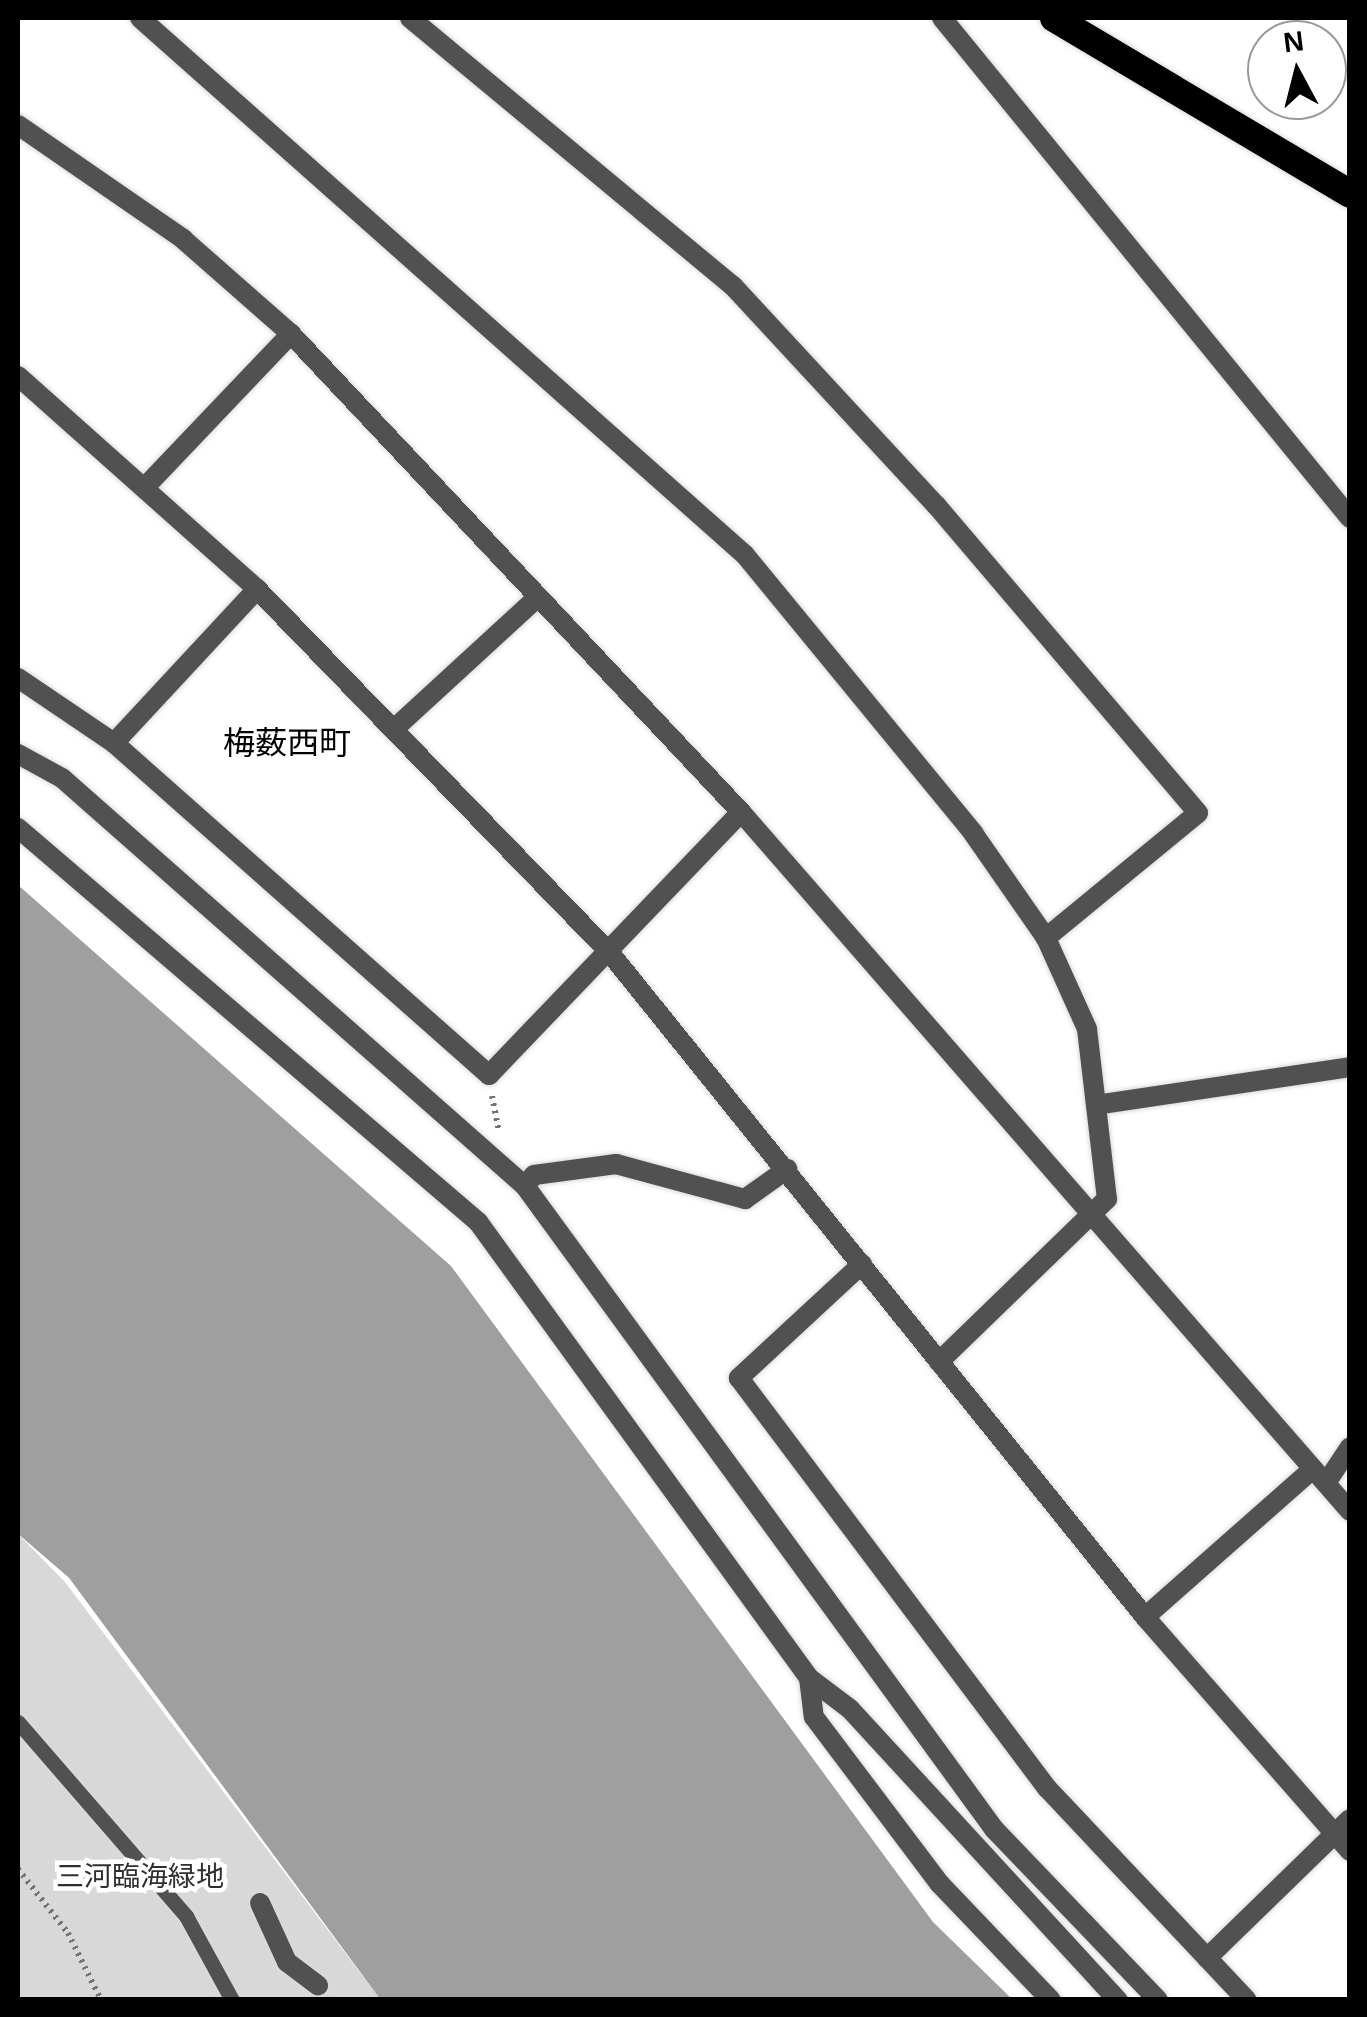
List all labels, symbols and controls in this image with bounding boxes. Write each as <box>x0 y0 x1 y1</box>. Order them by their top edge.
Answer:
north arrow <box>1247 20 1347 120</box>
text: N <box>1282 25 1305 58</box>
district label: 梅薮西町 <box>223 724 351 762</box>
park label: 三河臨海緑地 <box>56 1860 224 1894</box>

